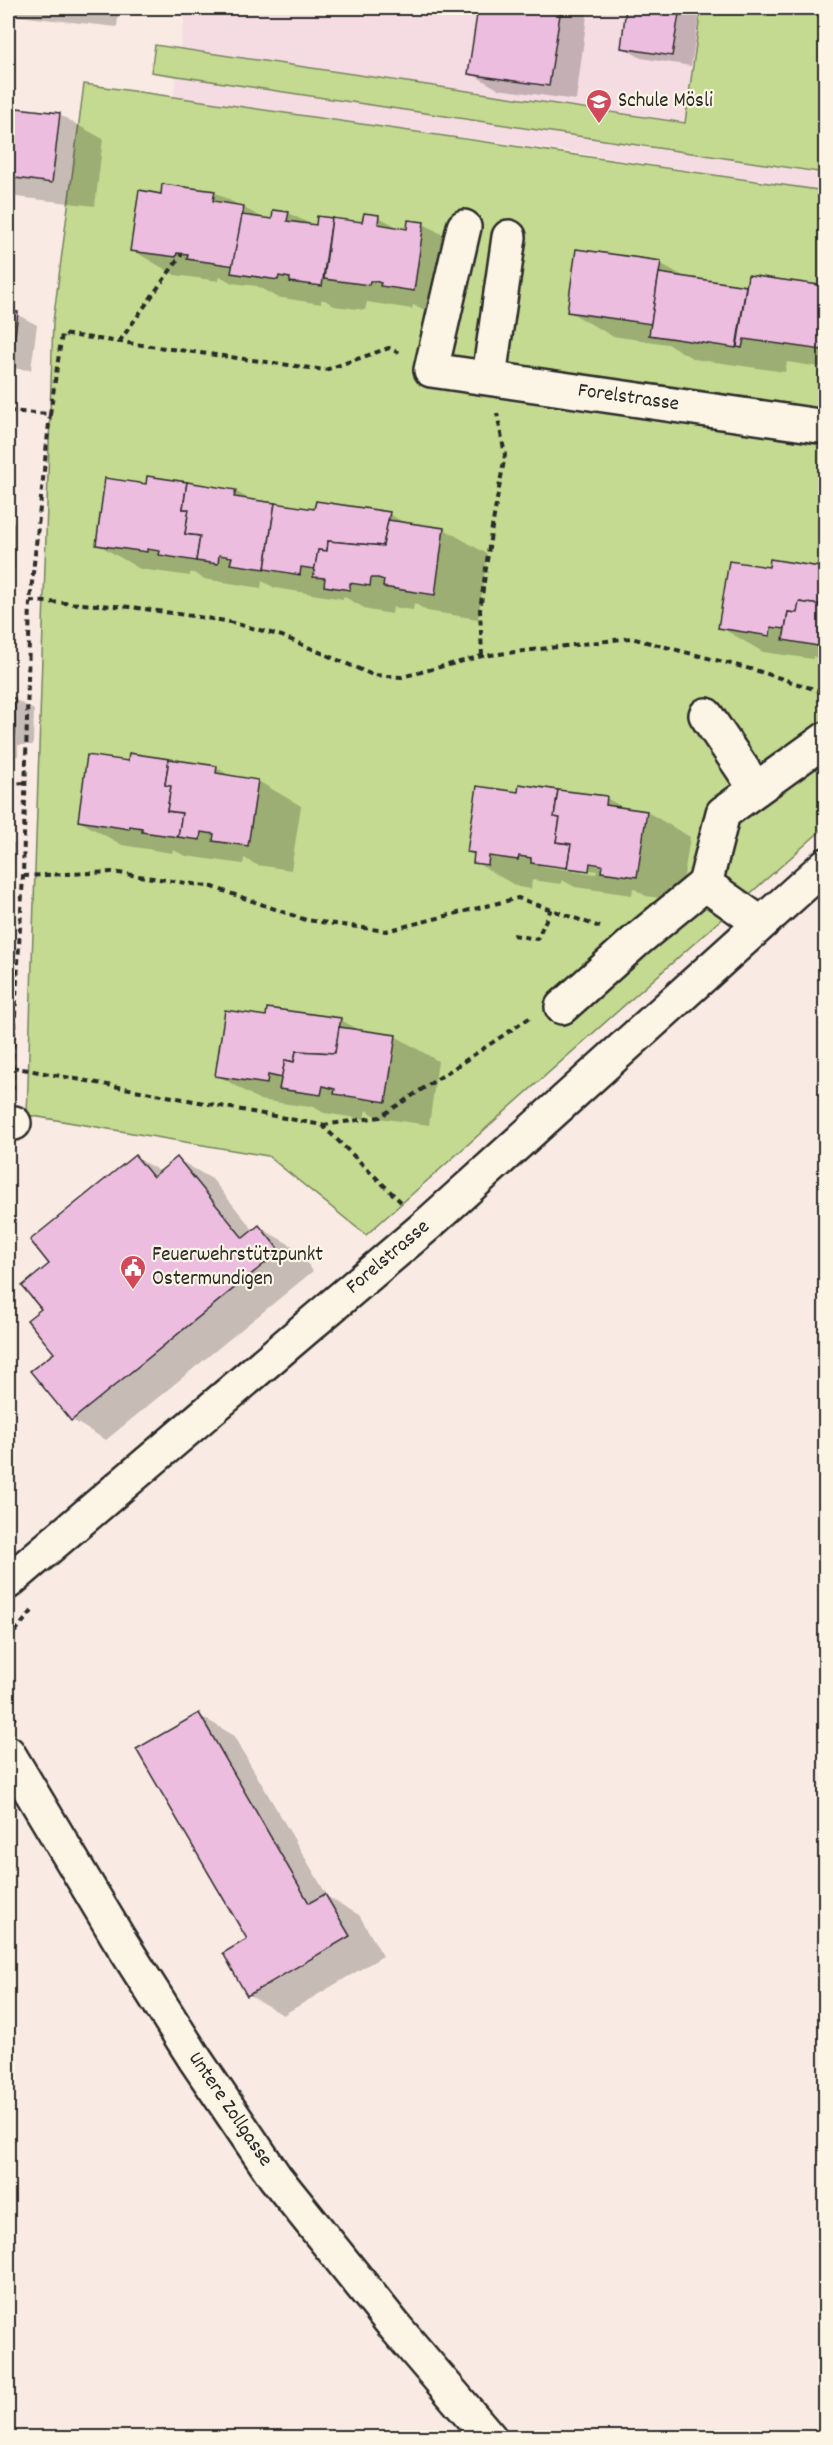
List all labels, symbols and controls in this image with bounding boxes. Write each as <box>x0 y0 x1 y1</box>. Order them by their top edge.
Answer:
school or university icon: Schule Mösli <box>584 87 614 125</box>
place label: Schule Mösli <box>618 87 713 117</box>
street label: Forelstrasse <box>576 376 681 421</box>
street label: Forelstrasse <box>340 1213 437 1302</box>
place label: Feuerwehrstützpunkt Ostermundigen <box>152 1241 323 1295</box>
public building icon: Feuerwehrstützpunkt Ostermundigen <box>118 1253 148 1291</box>
street label: Untere Zollgasse <box>179 2046 279 2173</box>

